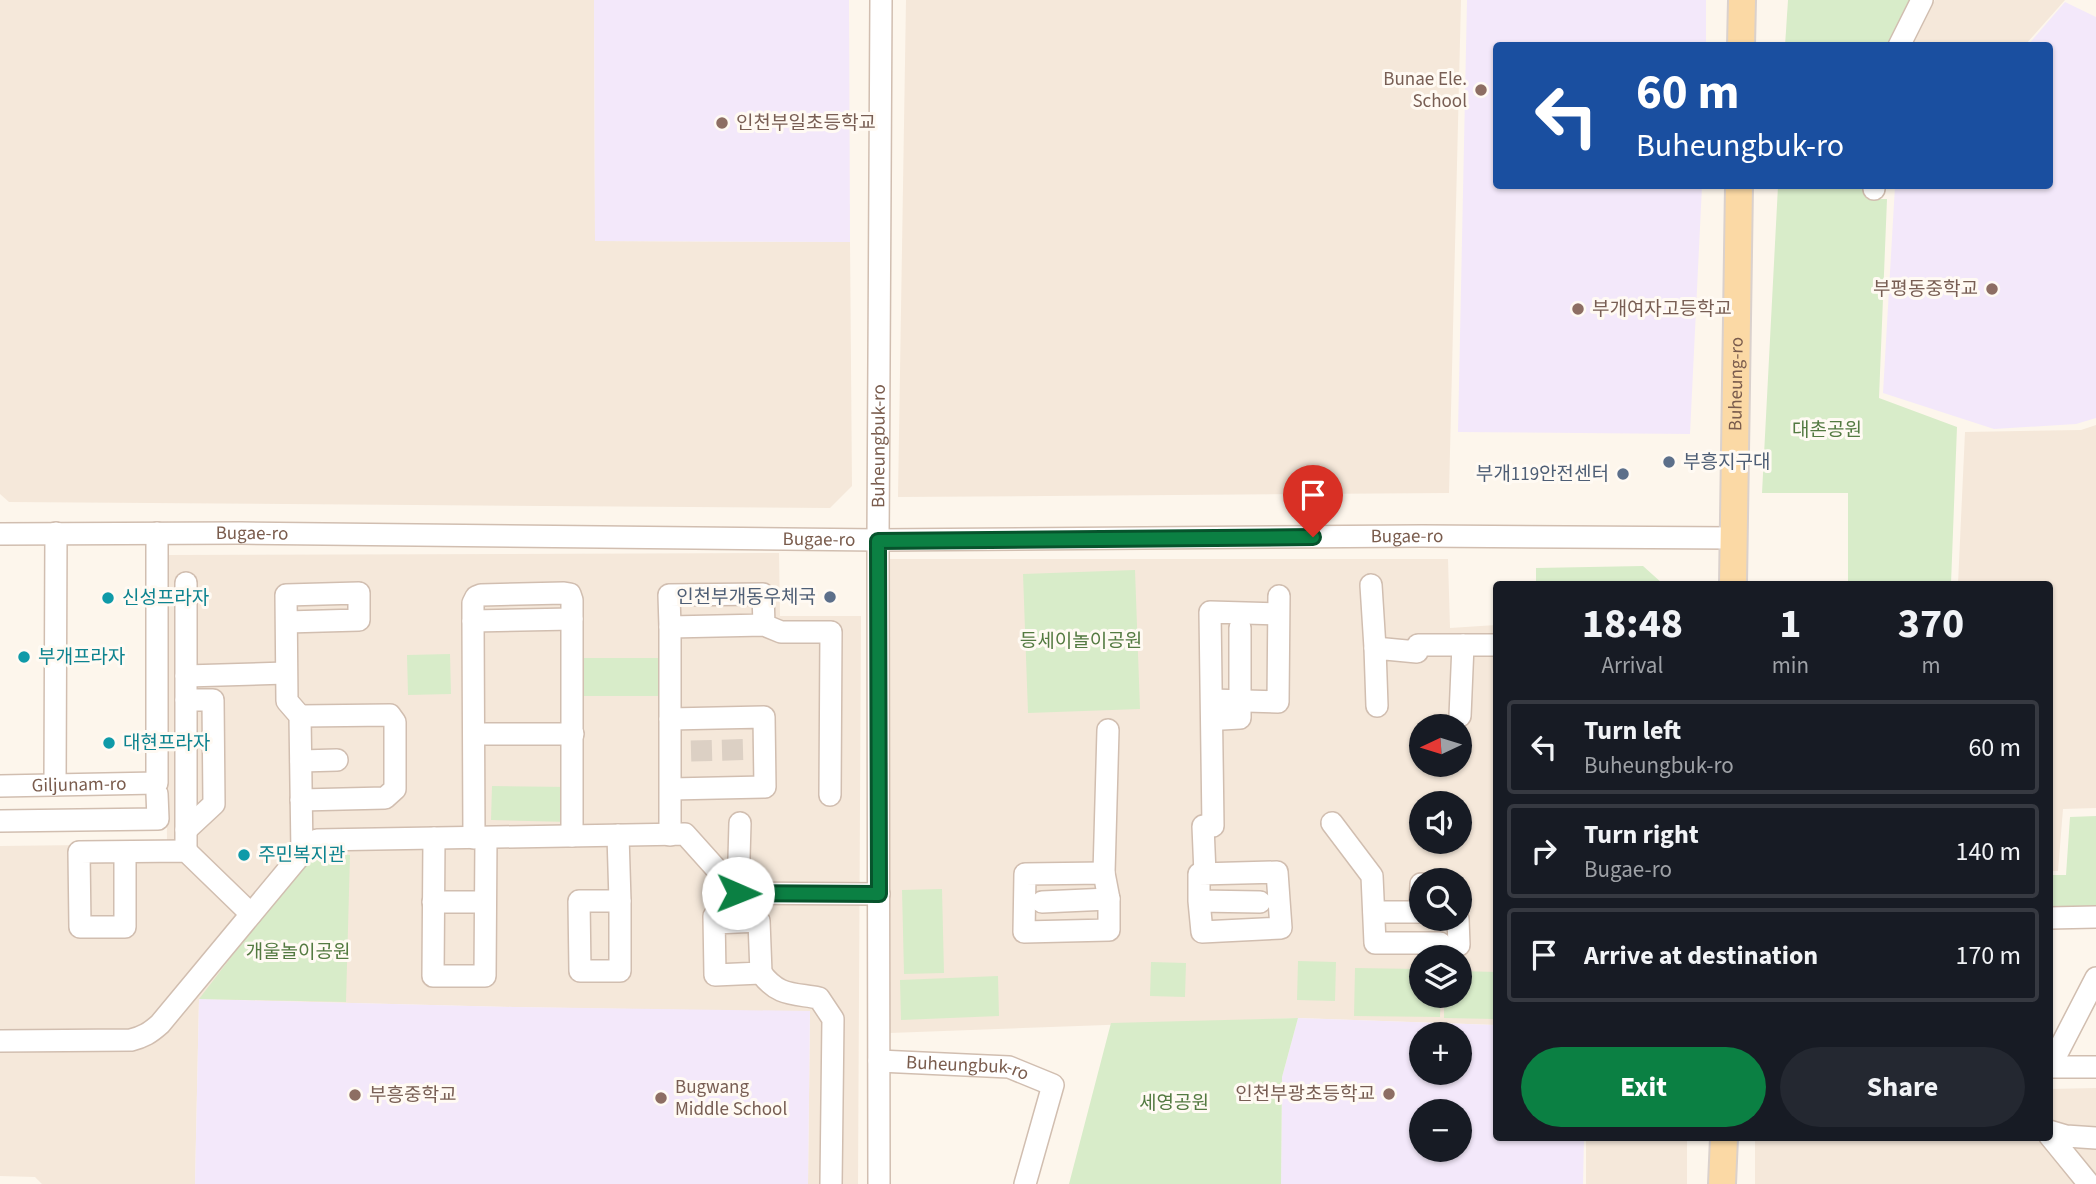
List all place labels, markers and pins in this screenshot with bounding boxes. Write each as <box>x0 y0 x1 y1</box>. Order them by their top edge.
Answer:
place label: Bunae Ele. School <box>1383 66 1467 115</box>
marker: Bunae Ele. School <box>1473 82 1489 98</box>
place label: 인천부일초등학교 <box>736 110 876 137</box>
marker: 인천부일초등학교 <box>714 115 730 131</box>
place label: 부평동중학교 <box>1873 276 1978 303</box>
marker: 부평동중학교 <box>1984 281 2000 297</box>
place label: 부개여자고등학교 <box>1592 296 1732 323</box>
marker: 부개여자고등학교 <box>1570 301 1586 317</box>
place label: 부흥지구대 <box>1683 449 1770 476</box>
marker: 부흥지구대 <box>1661 454 1677 470</box>
place label: 부개119안전센터 <box>1476 461 1609 488</box>
pin <box>1283 465 1343 537</box>
marker: 부개119안전센터 <box>1615 466 1631 482</box>
place label: 인천부개동우체국 <box>676 584 816 611</box>
place label: 신성프라자 <box>122 585 209 612</box>
marker: 인천부개동우체국 <box>822 589 838 605</box>
marker: 신성프라자 <box>100 590 116 606</box>
place label: 부개프라자 <box>38 644 125 671</box>
marker: 부개프라자 <box>16 649 32 665</box>
place label: 대현프라자 <box>123 730 210 757</box>
marker: 대현프라자 <box>101 735 117 751</box>
place label: 주민복지관 <box>258 842 345 869</box>
marker: 주민복지관 <box>236 847 252 863</box>
place label: Bugwang Middle School <box>675 1074 787 1123</box>
place label: 인천부광초등학교 <box>1235 1081 1375 1108</box>
place label: 부흥중학교 <box>369 1082 456 1109</box>
marker: 인천부광초등학교 <box>1381 1086 1397 1102</box>
marker: 부흥중학교 <box>347 1087 363 1103</box>
marker: Bugwang Middle School <box>653 1090 669 1106</box>

